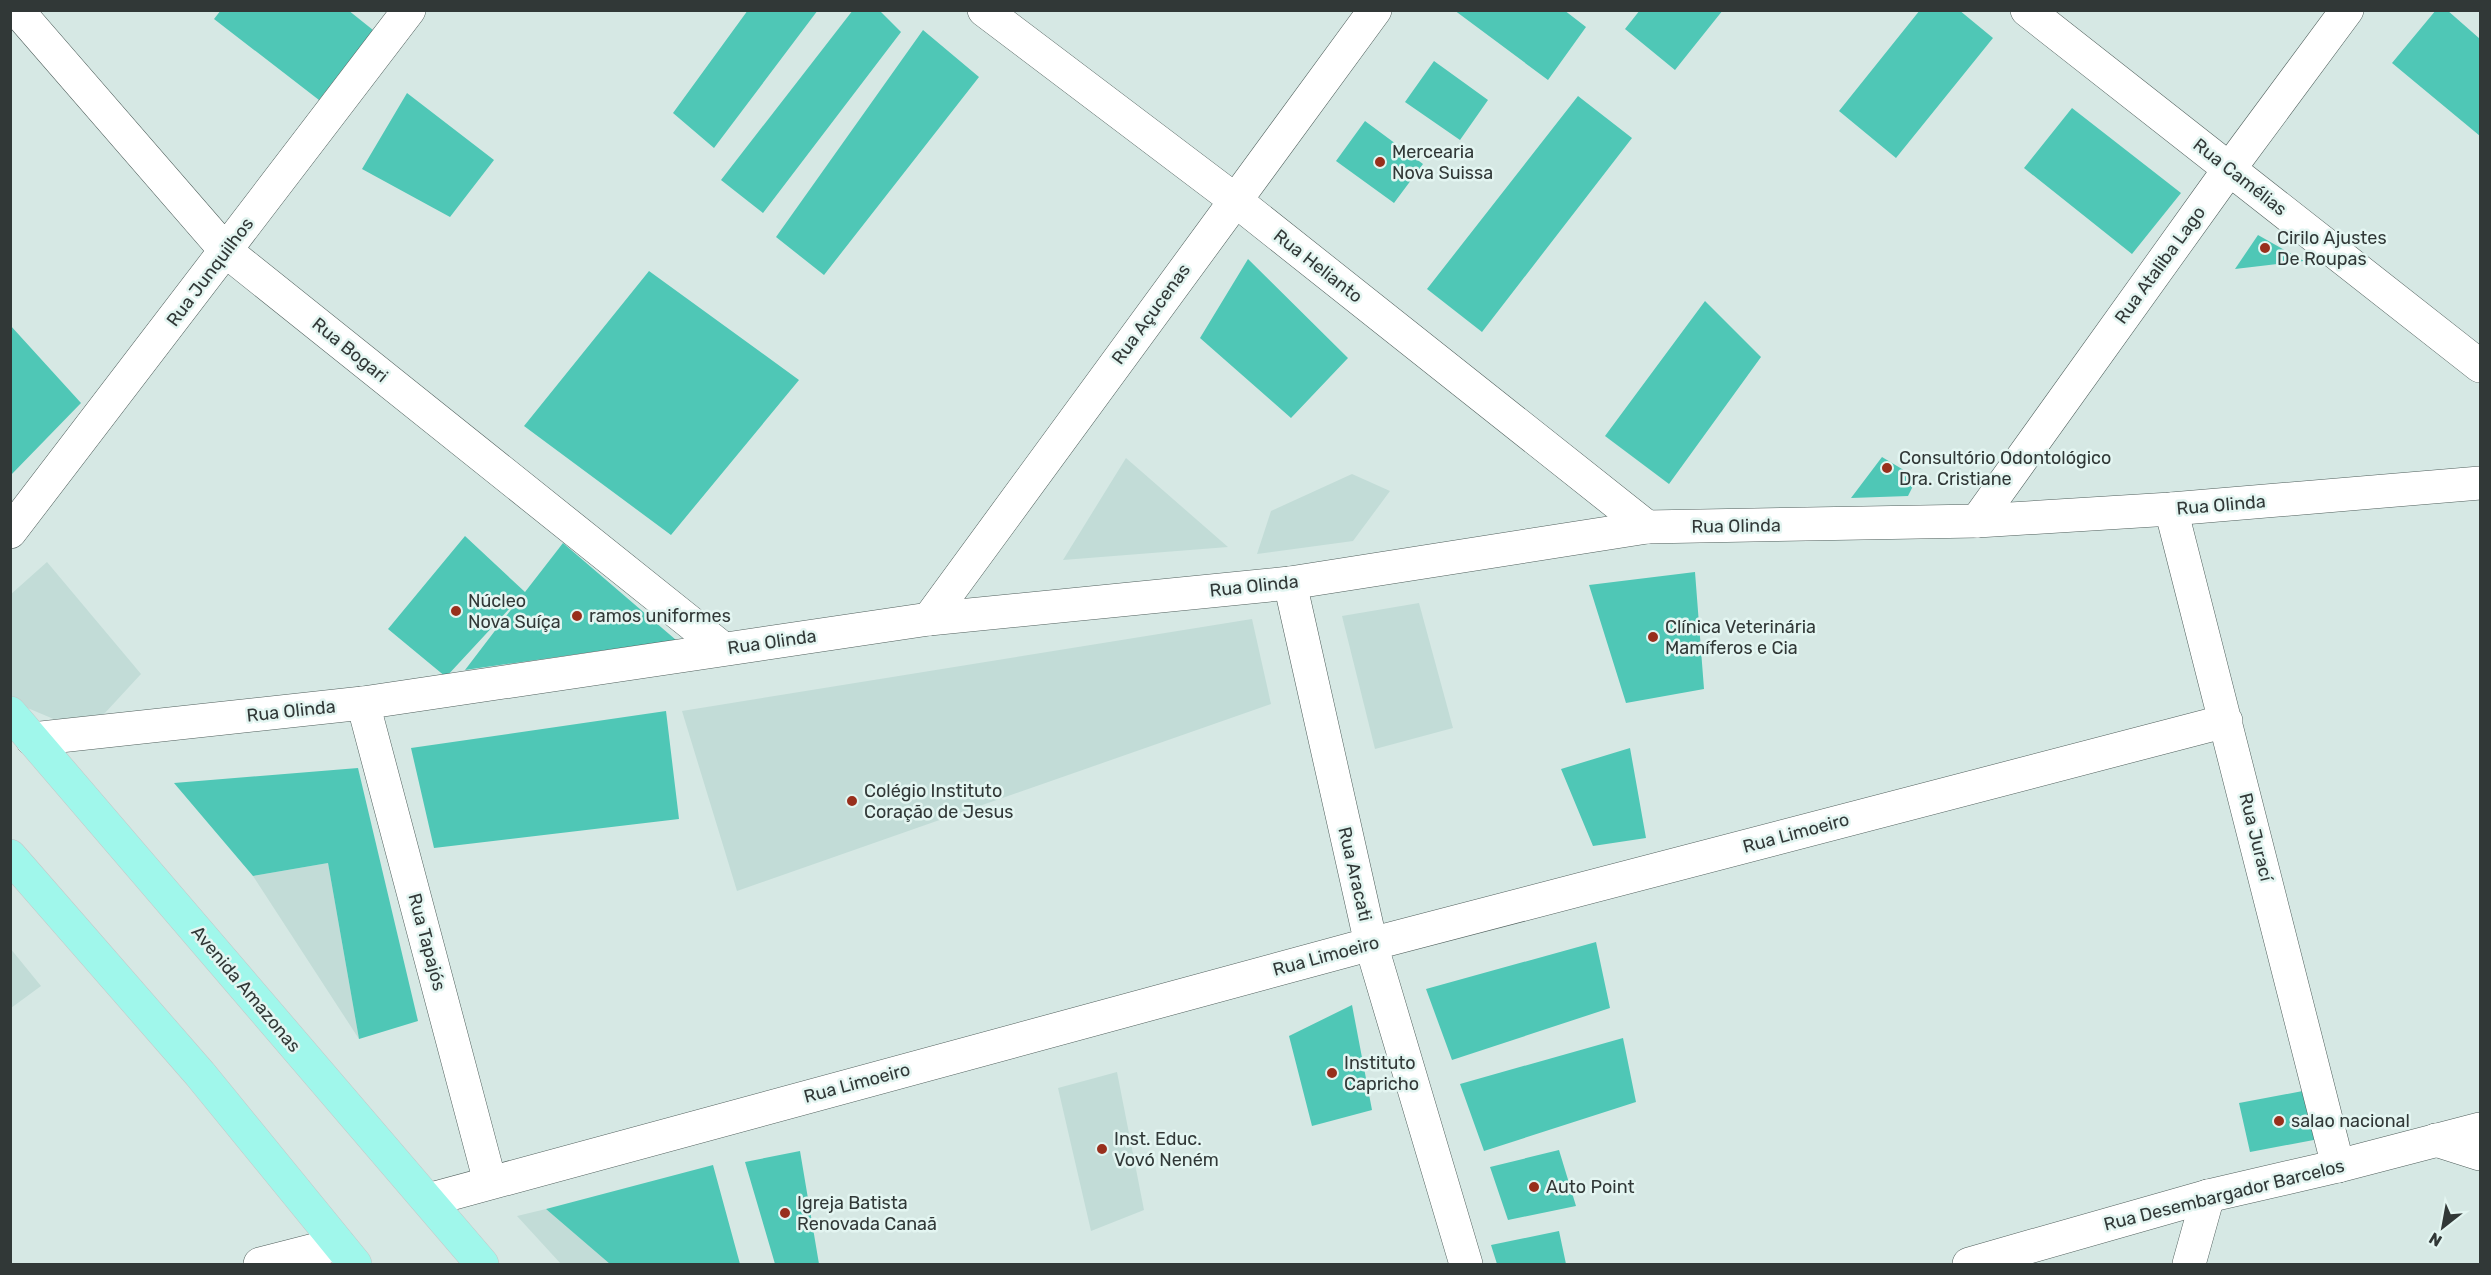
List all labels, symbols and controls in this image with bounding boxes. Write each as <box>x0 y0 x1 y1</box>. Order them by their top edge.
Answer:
street label: Rua Camélias <box>2189 134 2291 220</box>
place label: Mercearia Nova Suissa <box>1392 141 1493 184</box>
marker: Mercearia Nova Suissa <box>1373 155 1387 169</box>
street label: Rua Ataliba Lago <box>2110 202 2210 328</box>
street label: Rua Junquilhos <box>162 213 258 331</box>
street label: Rua Helianto <box>1269 224 1367 308</box>
place label: Cirilo Ajustes De Roupas <box>2277 227 2387 270</box>
marker: Cirilo Ajustes De Roupas <box>2258 241 2272 255</box>
street label: Rua Açucenas <box>1107 259 1195 369</box>
street label: Rua Bogari <box>308 313 392 387</box>
place label: Consultório Odontológico Dra. Cristiane <box>1899 447 2111 490</box>
marker: Consultório Odontológico Dra. Cristiane <box>1880 461 1894 475</box>
street label: Rua Olinda <box>2175 490 2267 520</box>
street label: Rua Olinda <box>1691 514 1781 538</box>
street label: Rua Olinda <box>1208 570 1300 602</box>
place label: Núcleo Nova Suíça <box>468 590 561 633</box>
marker: Núcleo Nova Suíça <box>449 604 463 618</box>
place label: ramos uniformes <box>589 605 731 627</box>
marker: ramos uniformes <box>570 609 584 623</box>
place label: Clínica Veterinária Mamíferos e Cia <box>1665 616 1816 659</box>
street label: Rua Olinda <box>726 625 818 659</box>
marker: Clínica Veterinária Mamíferos e Cia <box>1646 630 1660 644</box>
street label: Rua Olinda <box>245 695 337 727</box>
place label: Colégio Instituto Coração de Jesus <box>864 780 1013 823</box>
street label: Rua Jurací <box>2234 791 2278 885</box>
marker: Colégio Instituto Coração de Jesus <box>845 794 859 808</box>
street label: Rua Limoeiro <box>1740 808 1852 858</box>
street label: Rua Aracati <box>1333 825 1377 923</box>
street label: Rua Tapajós <box>403 891 451 993</box>
street label: Avenida Amazonas <box>187 921 305 1057</box>
street label: Rua Limoeiro <box>1270 931 1382 981</box>
place label: Instituto Capricho <box>1344 1052 1419 1095</box>
street label: Rua Limoeiro <box>801 1058 913 1108</box>
marker: Instituto Capricho <box>1325 1066 1339 1080</box>
place label: salao nacional <box>2291 1110 2410 1132</box>
marker: salao nacional <box>2272 1114 2286 1128</box>
place label: Inst. Educ. Vovó Neném <box>1114 1128 1219 1171</box>
marker: Inst. Educ. Vovó Neném <box>1095 1142 1109 1156</box>
street label: Rua Desembargador Barcelos <box>2101 1154 2347 1236</box>
place label: Auto Point <box>1546 1176 1635 1198</box>
marker: Auto Point <box>1527 1180 1541 1194</box>
place label: Igreja Batista Renovada Canaã <box>797 1192 937 1235</box>
north arrow <box>2413 1197 2473 1257</box>
marker: Igreja Batista Renovada Canaã <box>778 1206 792 1220</box>
text: N <box>2426 1228 2445 1251</box>

